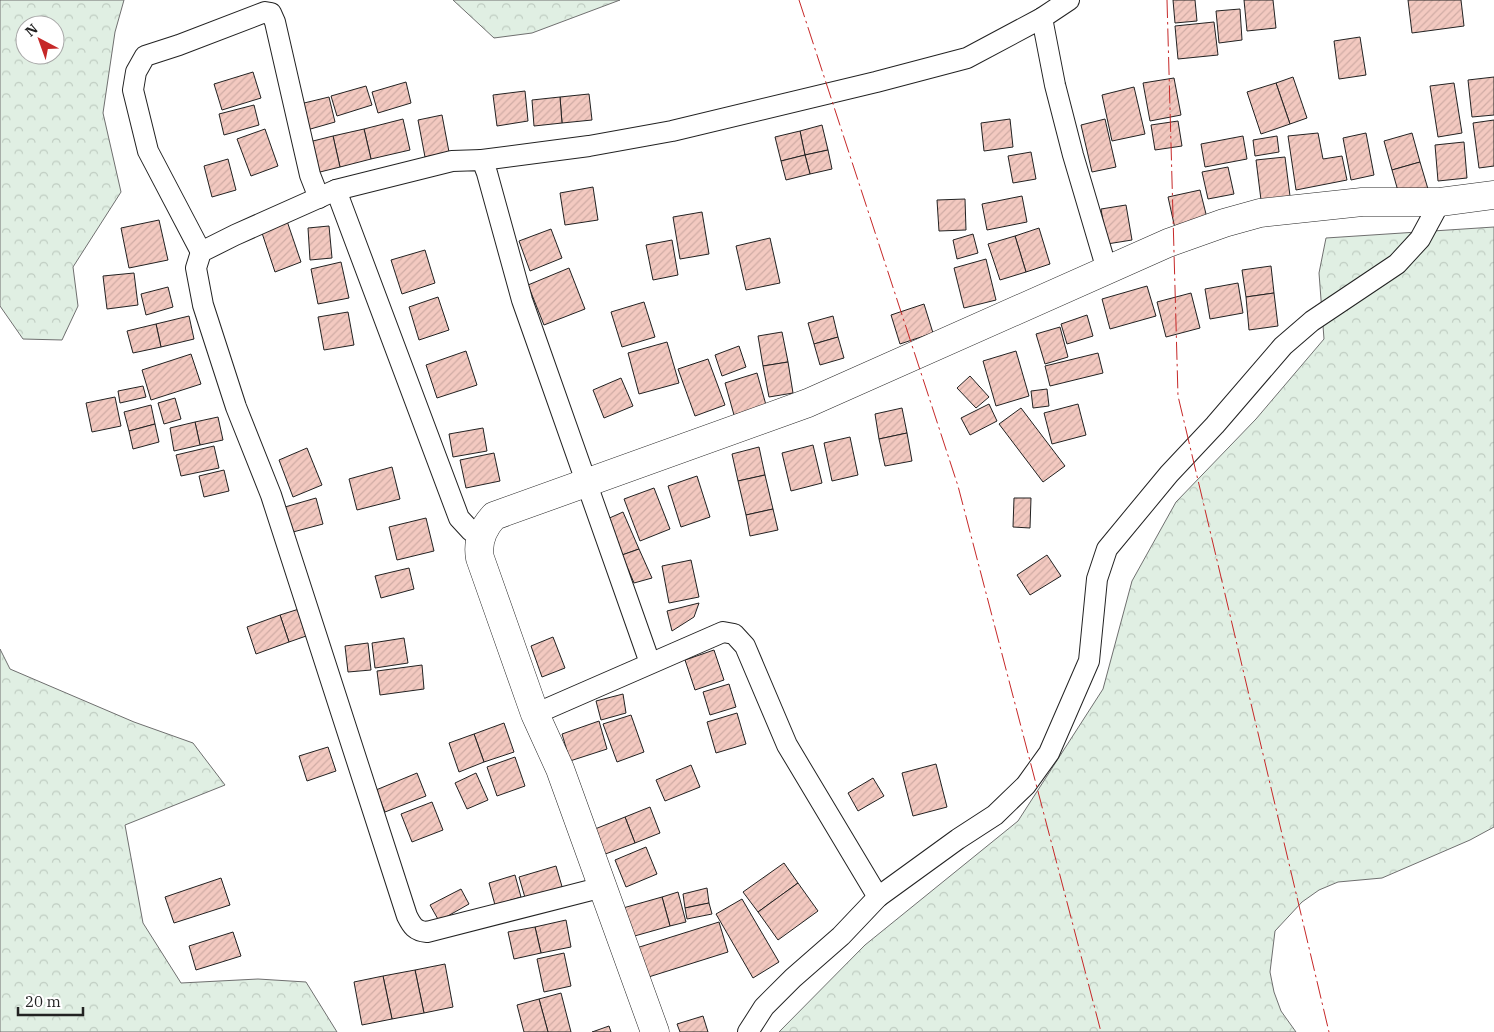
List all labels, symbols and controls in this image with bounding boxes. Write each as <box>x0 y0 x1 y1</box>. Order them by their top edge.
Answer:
north arrow <box>15 15 65 65</box>
text: N <box>21 20 42 41</box>
scale bar <box>18 984 82 1016</box>
text: 20 m <box>25 992 61 1011</box>

